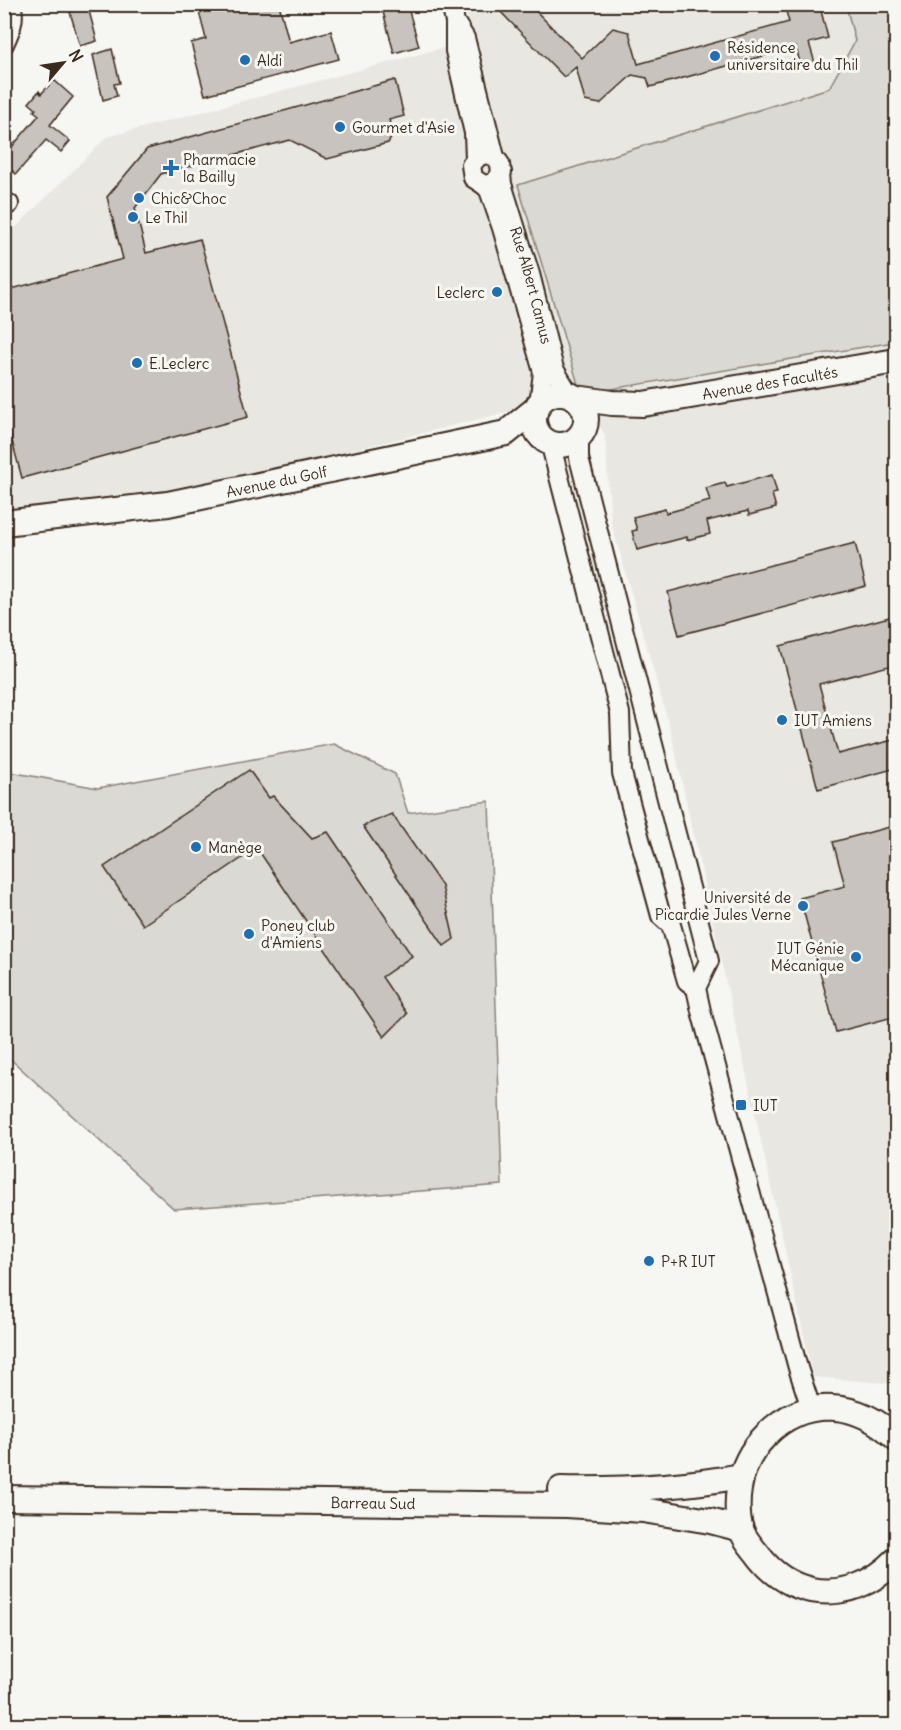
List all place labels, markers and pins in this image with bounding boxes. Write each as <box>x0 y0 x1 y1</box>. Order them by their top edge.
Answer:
place label: Résidence universitaire du Thil <box>727 38 858 74</box>
marker: Résidence universitaire du Thil <box>708 49 722 63</box>
place label: Aldi <box>257 51 282 70</box>
marker: Aldi <box>238 53 252 67</box>
place label: Gourmet d'Asie <box>352 118 455 137</box>
marker: Gourmet d'Asie <box>333 120 347 134</box>
place label: Pharmacie la Bailly <box>183 150 256 186</box>
marker: Pharmacie la Bailly <box>164 161 178 175</box>
place label: Chic&Choc <box>151 189 227 208</box>
marker: Chic&Choc <box>132 191 146 205</box>
place label: Le Thil <box>145 208 188 227</box>
marker: Le Thil <box>126 210 140 224</box>
place label: Leclerc <box>437 283 485 302</box>
marker: Leclerc <box>490 285 504 299</box>
place label: E.Leclerc <box>149 354 210 373</box>
marker: E.Leclerc <box>130 356 144 370</box>
place label: IUT Amiens <box>794 711 872 730</box>
marker: IUT Amiens <box>775 713 789 727</box>
place label: Manège <box>208 838 262 857</box>
marker: Manège <box>189 840 203 854</box>
place label: Université de Picardie Jules Verne <box>655 888 791 924</box>
marker: Université de Picardie Jules Verne <box>796 899 810 913</box>
place label: Poney club d'Amiens <box>261 916 335 952</box>
marker: Poney club d'Amiens <box>242 927 256 941</box>
place label: IUT Génie Mécanique <box>771 939 844 975</box>
marker: IUT Génie Mécanique <box>849 950 863 964</box>
place label: IUT <box>753 1096 778 1115</box>
marker: IUT <box>734 1098 748 1112</box>
place label: P+R IUT <box>661 1252 716 1271</box>
marker: P+R IUT <box>642 1254 656 1268</box>

